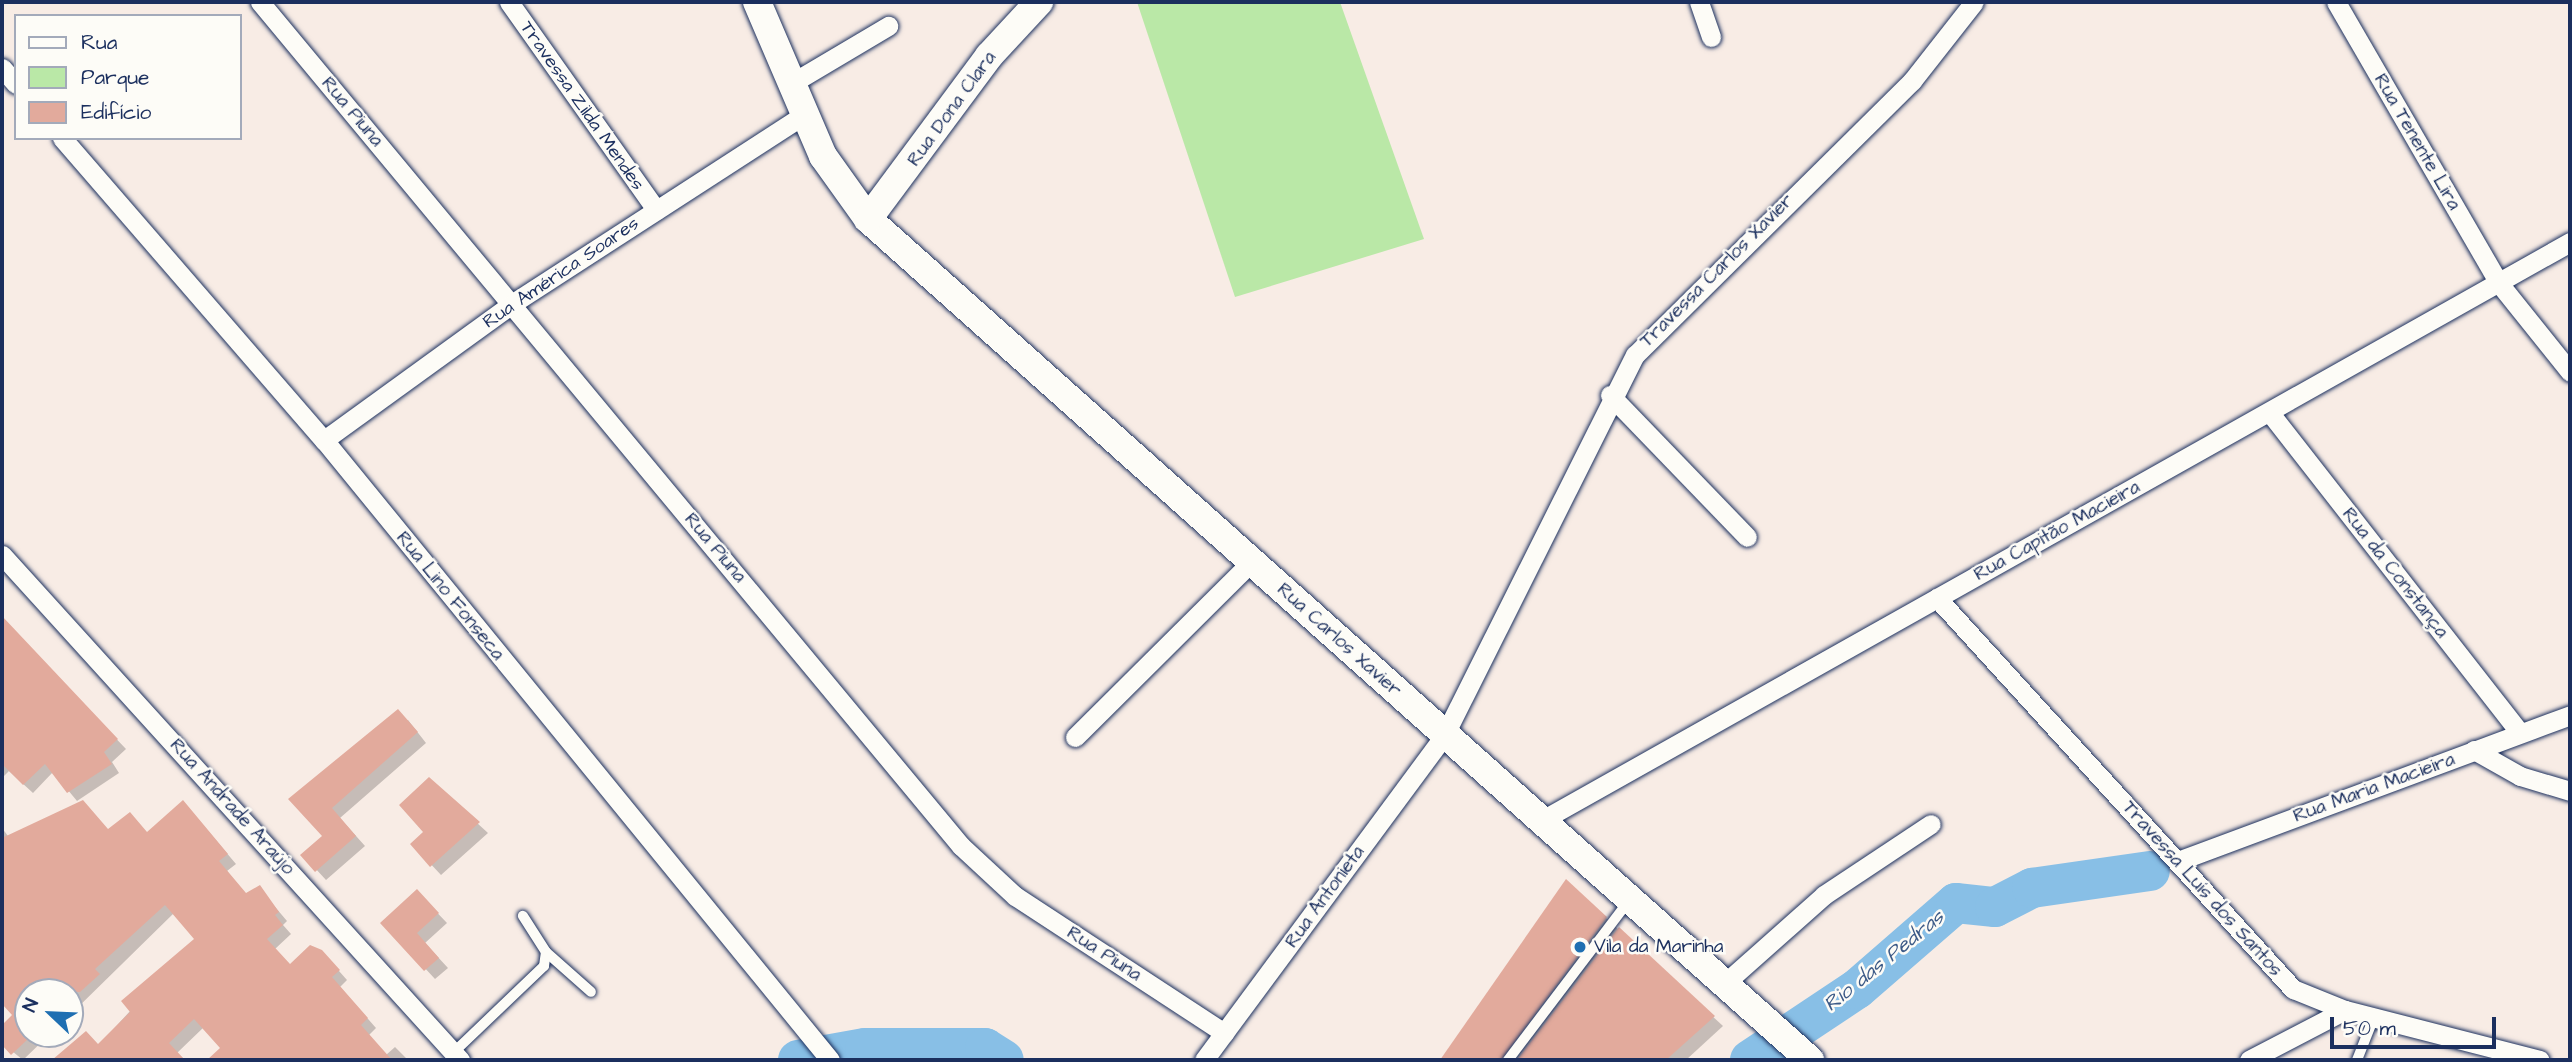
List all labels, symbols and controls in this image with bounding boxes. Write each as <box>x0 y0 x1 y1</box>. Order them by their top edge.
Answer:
legend <box>14 14 242 140</box>
street label: Travessa Zilda Mendes <box>515 17 649 195</box>
text: Rua <box>81 28 117 57</box>
street label: Rua Dona Clara <box>903 47 1001 171</box>
text: Parque <box>81 63 149 92</box>
street label: Rua Tenente Lira <box>2369 70 2465 214</box>
street label: Rua Piuna <box>316 72 388 152</box>
text: Edifício <box>81 98 151 127</box>
street label: Travessa Carlos Xavier <box>1636 190 1798 352</box>
street label: Rua América Soares <box>479 212 643 334</box>
street label: Rua Capitão Macieira <box>1970 476 2144 586</box>
street label: Rua da Constança <box>2337 503 2453 643</box>
street label: Rua Piuna <box>679 508 751 588</box>
street label: Rua Lino Fonseca <box>391 527 509 665</box>
street label: Rua Carlos Xavier <box>1272 578 1406 702</box>
street label: Rua Andrade Araújo <box>165 734 299 880</box>
street label: Rua Maria Macieira <box>2290 748 2458 828</box>
street label: Travessa Luís dos Santos <box>2117 797 2287 981</box>
street label: Rua Antonieta <box>1280 842 1370 952</box>
water label: Rio das Pedras <box>1819 905 1949 1017</box>
street label: Rua Piuna <box>1062 921 1146 987</box>
place label: Vila da Marinha <box>1594 936 1723 958</box>
marker: Vila da Marinha <box>1572 939 1588 955</box>
north arrow <box>14 978 84 1048</box>
text: N <box>16 995 46 1016</box>
scale bar <box>2334 1002 2500 1046</box>
text: 50 m <box>2343 1014 2396 1043</box>

